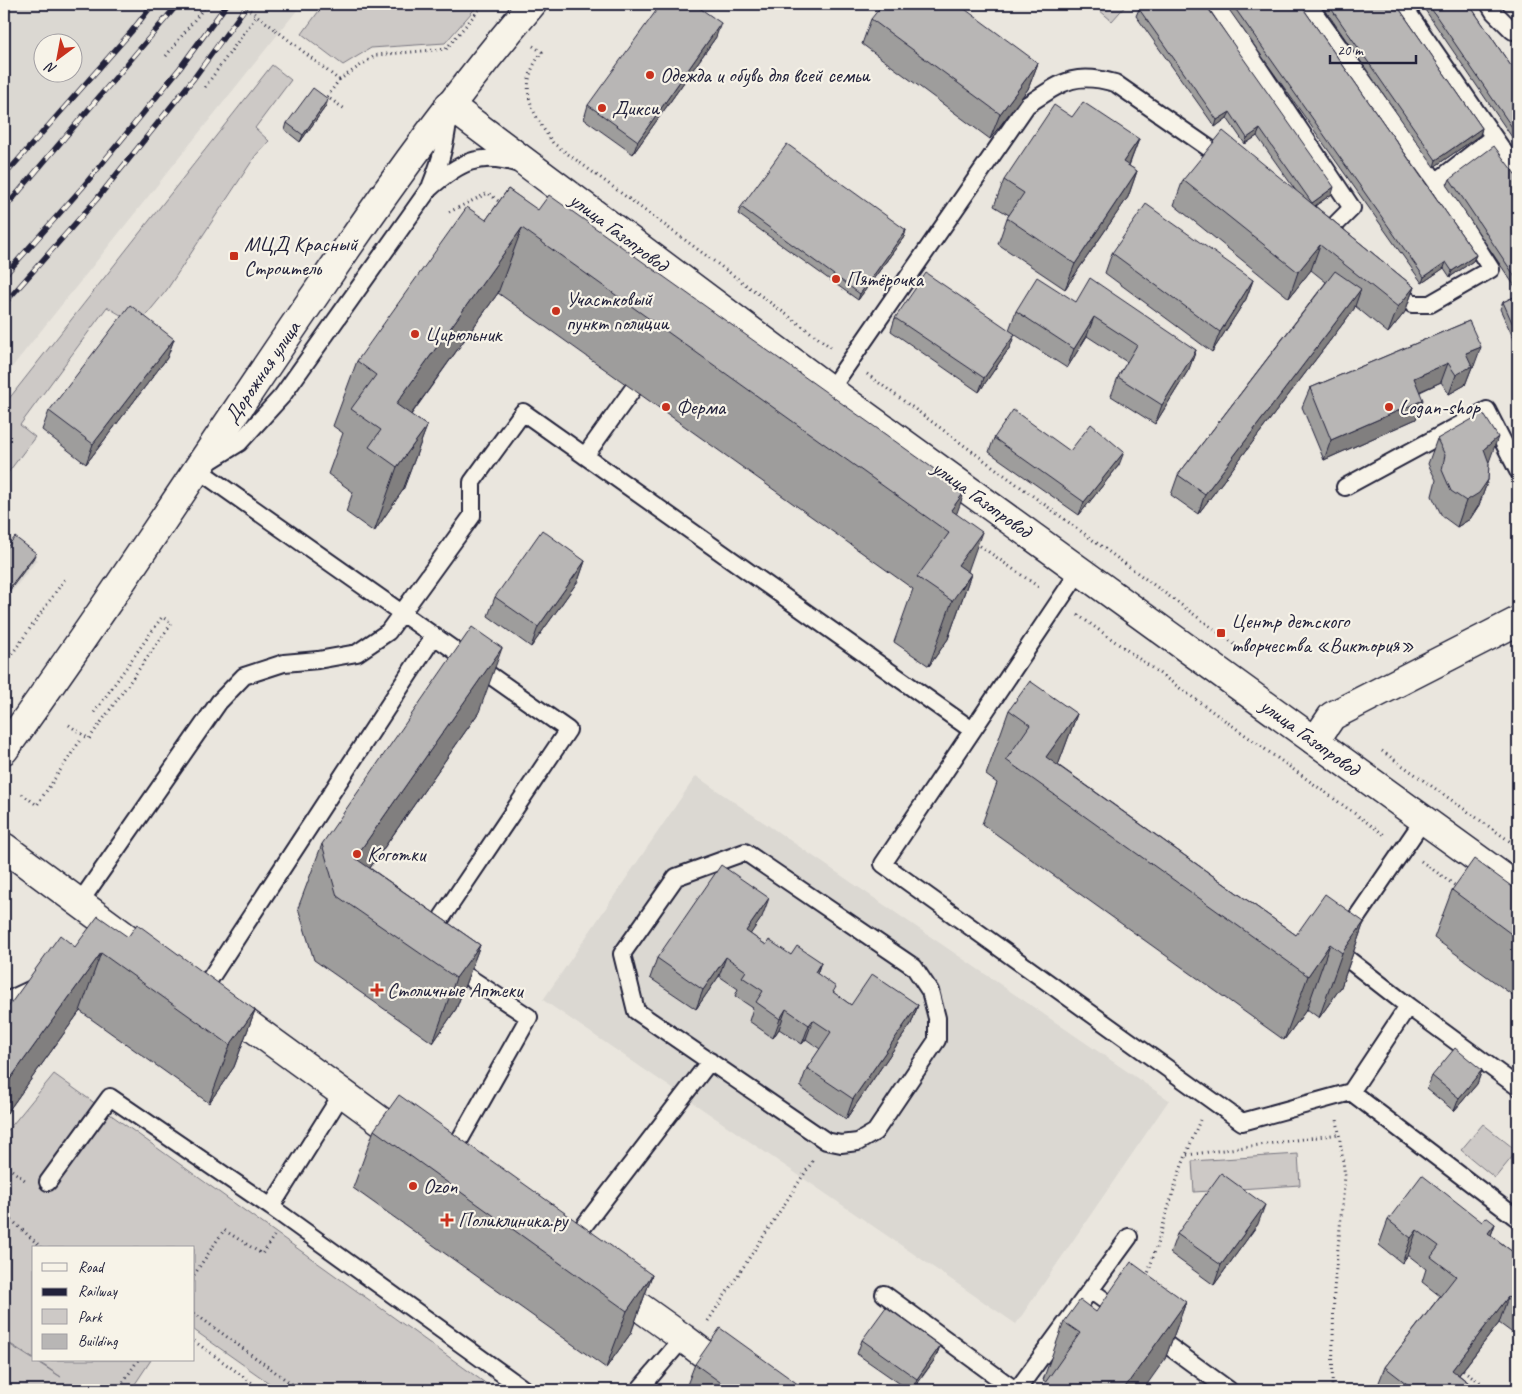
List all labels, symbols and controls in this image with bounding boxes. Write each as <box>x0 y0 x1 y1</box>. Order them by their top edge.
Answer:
north arrow <box>32 32 82 82</box>
scale bar <box>1330 32 1416 64</box>
text: 20 m <box>1337 41 1364 60</box>
text: N <box>41 58 60 78</box>
place label: Одежда и обувь для всей семьи <box>660 62 871 88</box>
marker: Одежда и обувь для всей семьи <box>644 69 656 81</box>
place label: Дикси <box>612 95 661 121</box>
marker: Дикси <box>596 102 608 114</box>
street label: улица Газопровод <box>563 185 675 279</box>
place label: МЦД Красный Строитель <box>244 231 359 281</box>
marker: МЦД Красный Строитель <box>228 250 240 262</box>
place label: Пятёрочка <box>846 266 925 292</box>
marker: Пятёрочка <box>830 273 842 285</box>
place label: Участковый пункт полиции <box>566 286 670 336</box>
marker: Участковый пункт полиции <box>550 305 562 317</box>
street label: Дорожная улица <box>218 314 307 428</box>
place label: Цирюльник <box>425 321 504 347</box>
marker: Цирюльник <box>409 328 421 340</box>
place label: Ферма <box>676 394 727 420</box>
place label: Logan-shop <box>1399 394 1482 420</box>
marker: Ферма <box>660 401 672 413</box>
marker: Logan-shop <box>1383 401 1395 413</box>
street label: улица Газопровод <box>926 453 1039 545</box>
place label: Центр детского творчества «Виктория» <box>1231 608 1414 658</box>
marker: Центр детского творчества «Виктория» <box>1215 627 1227 639</box>
street label: улица Газопровод <box>1254 691 1367 783</box>
place label: Коготки <box>367 841 428 867</box>
marker: Коготки <box>351 848 363 860</box>
place label: Столичные Аптеки <box>387 977 525 1003</box>
marker: Столичные Аптеки <box>371 984 383 996</box>
place label: Ozon <box>423 1173 458 1199</box>
marker: Ozon <box>407 1180 419 1192</box>
place label: Поликлиника.ру <box>458 1207 569 1233</box>
marker: Поликлиника.ру <box>440 1213 454 1227</box>
legend <box>32 1246 195 1362</box>
text: Road <box>78 1258 105 1277</box>
text: Railway <box>78 1282 119 1301</box>
text: Park <box>78 1308 103 1327</box>
text: Building <box>78 1332 118 1351</box>

